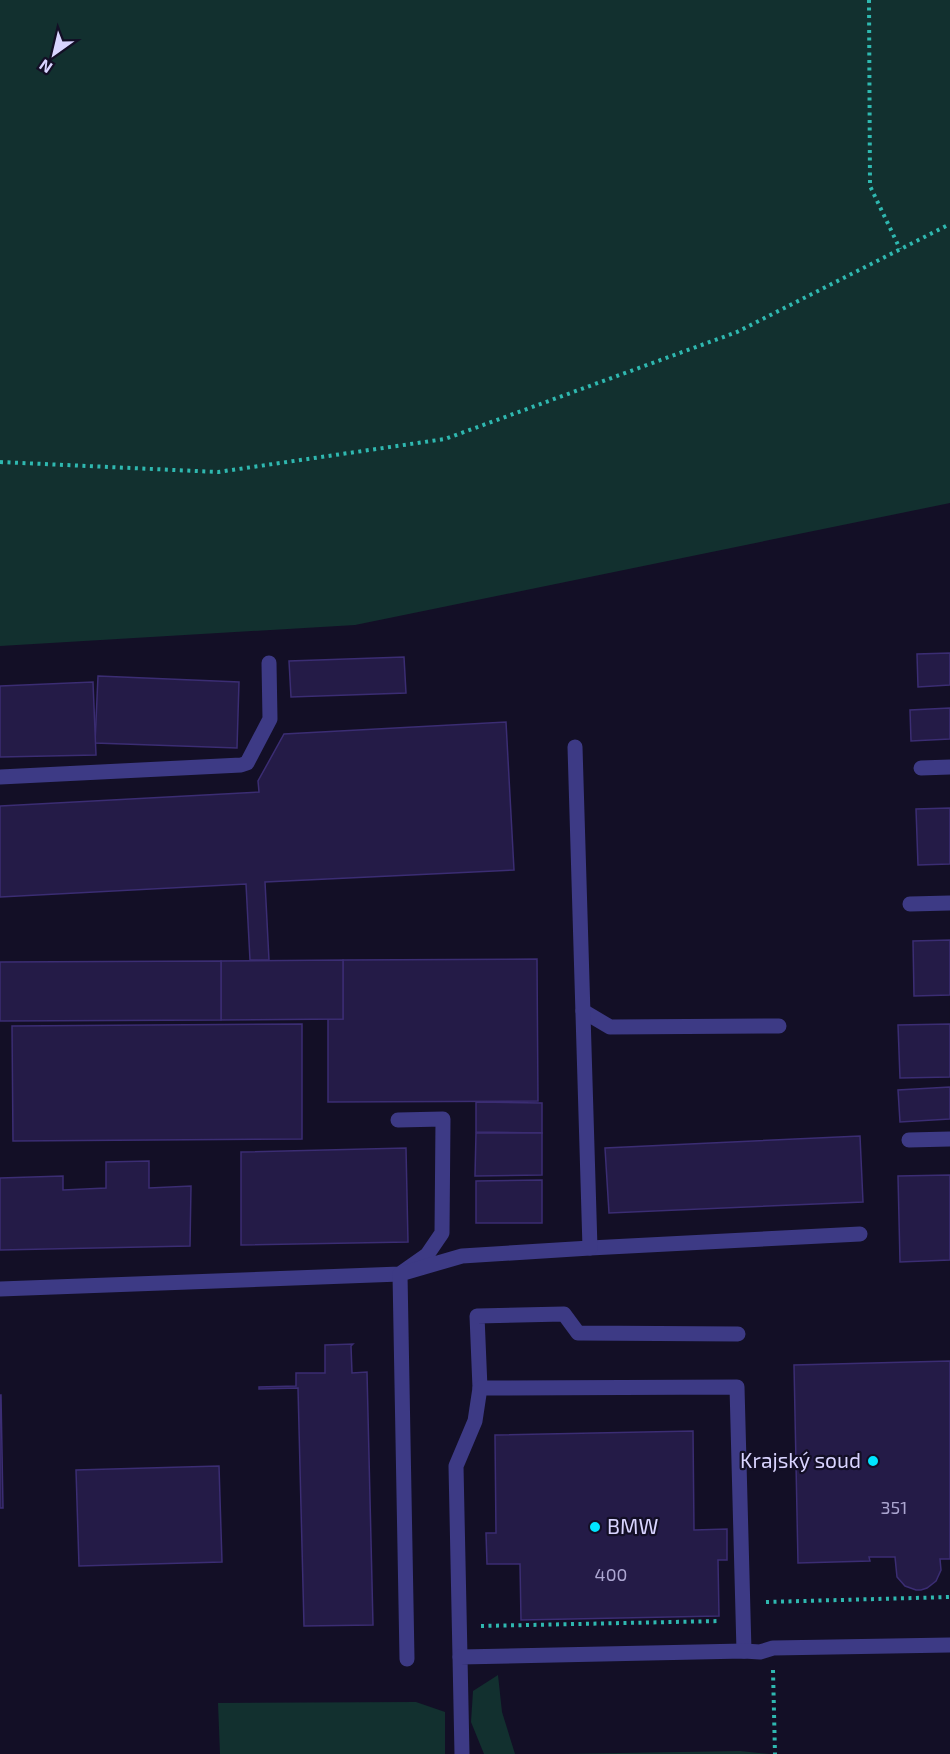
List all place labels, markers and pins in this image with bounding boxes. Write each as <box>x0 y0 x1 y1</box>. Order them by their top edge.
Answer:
place label: Krajský soud <box>740 1447 861 1473</box>
marker: Krajský soud <box>866 1454 880 1468</box>
place label: BMW <box>607 1513 658 1538</box>
marker: BMW <box>588 1520 602 1534</box>

